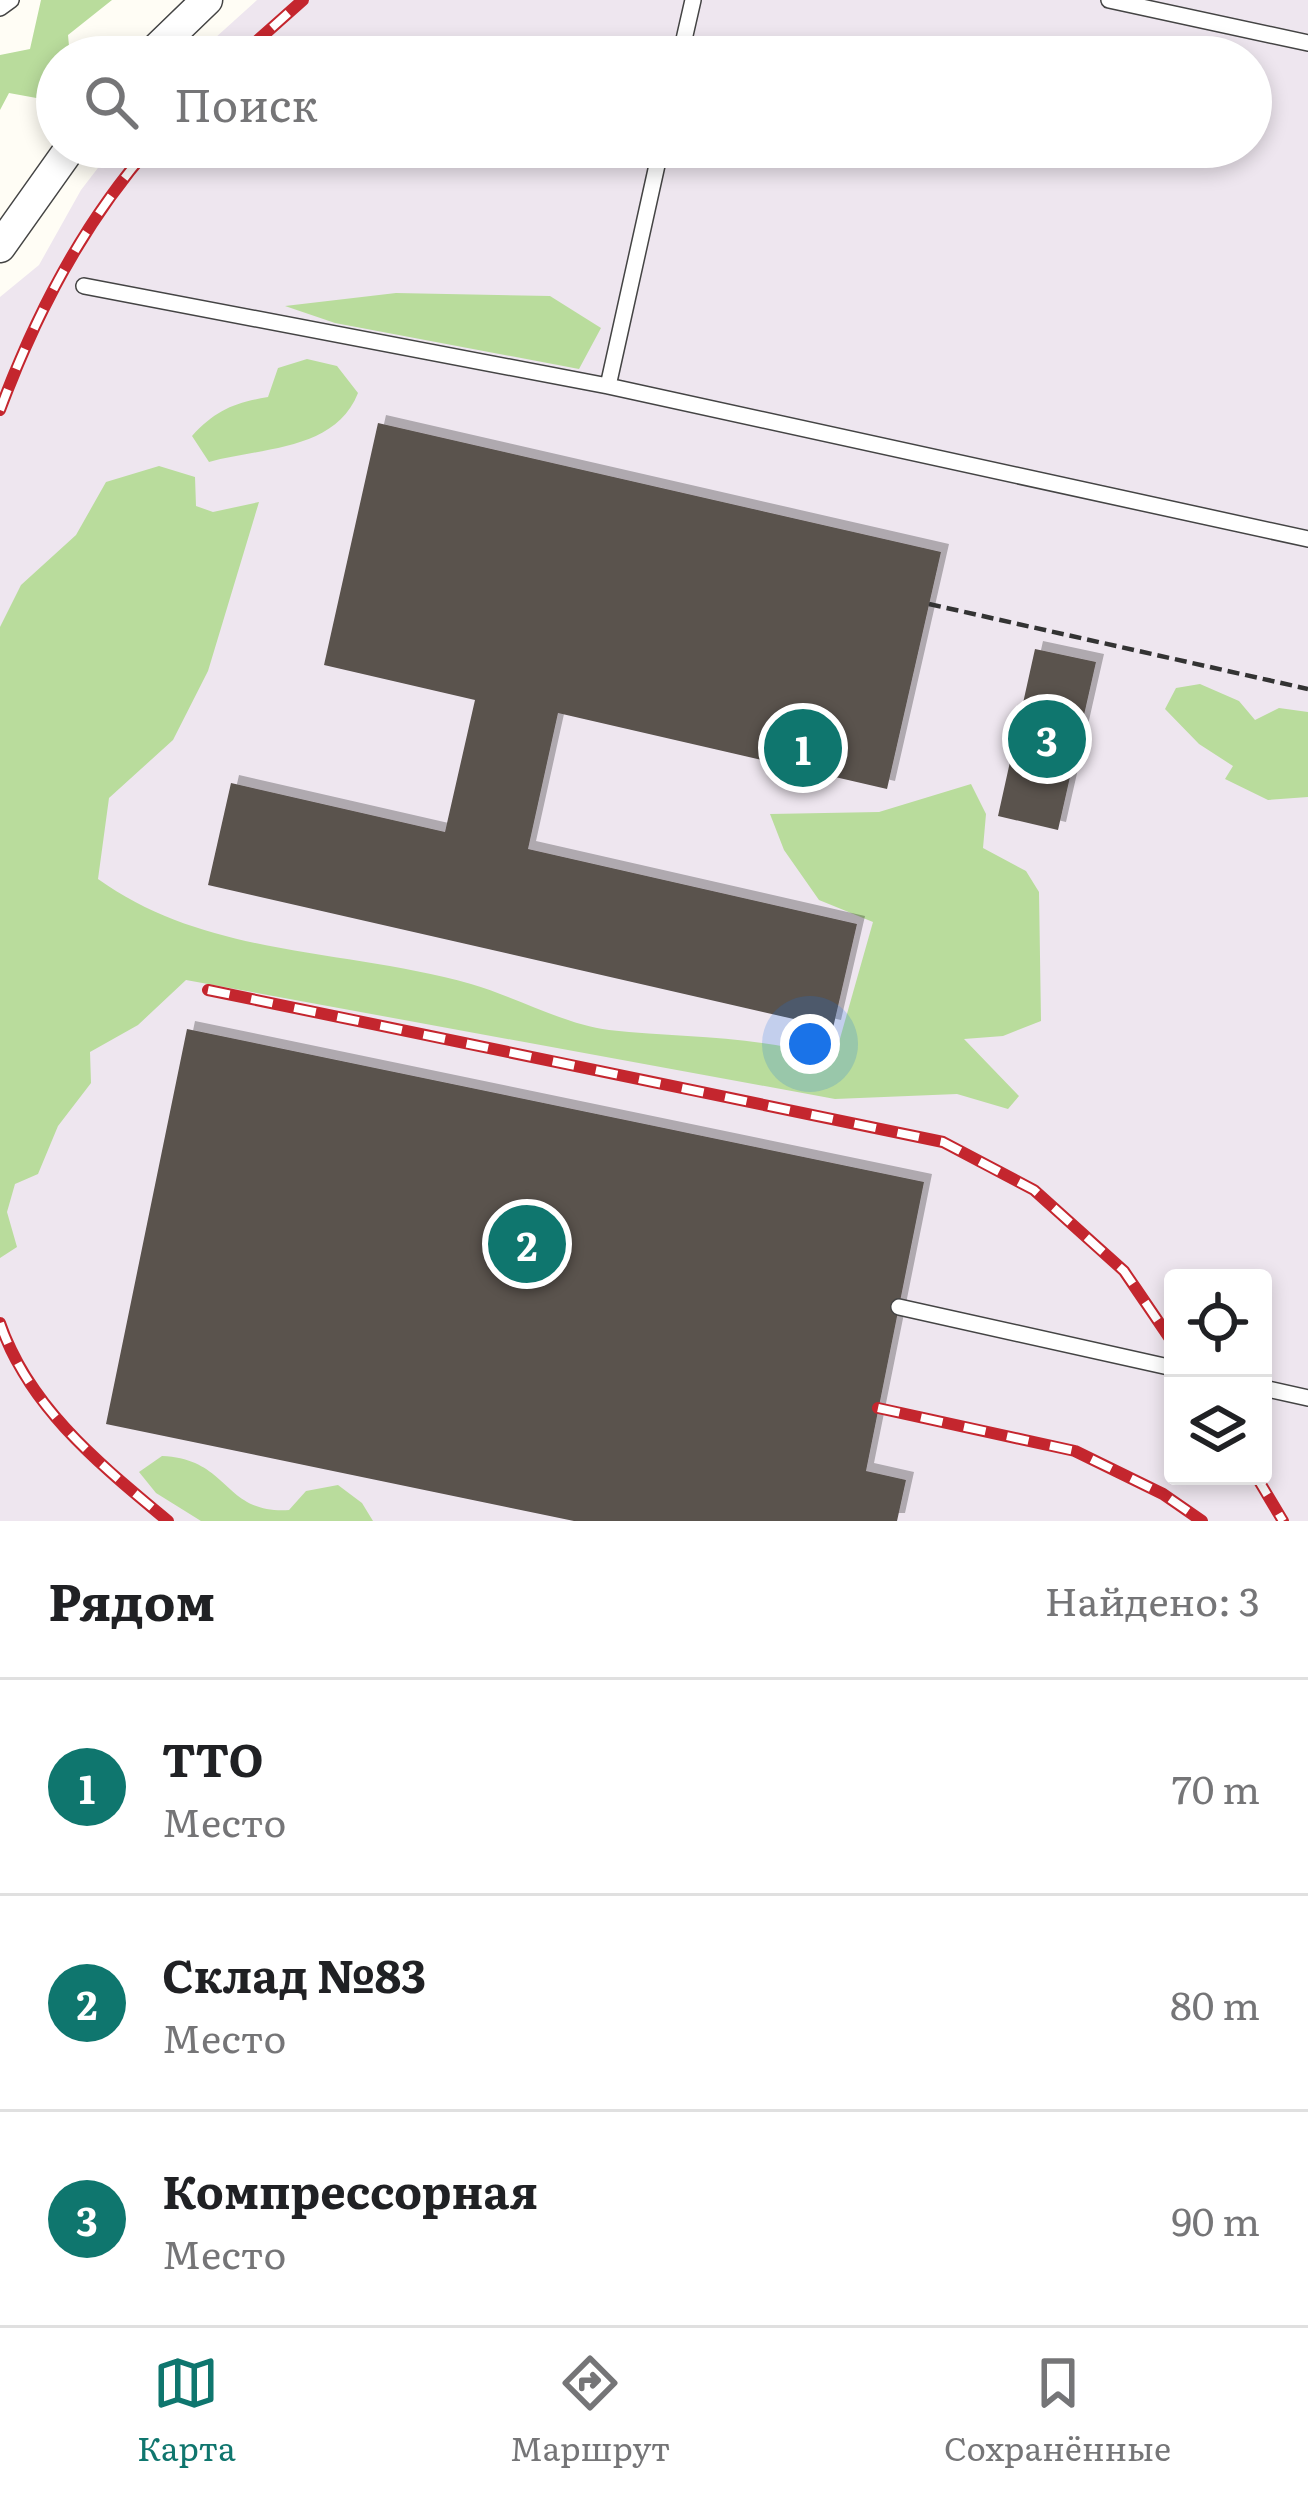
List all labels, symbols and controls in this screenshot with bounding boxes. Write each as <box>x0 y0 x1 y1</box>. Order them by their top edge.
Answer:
search box <box>36 36 1272 168</box>
icon: search <box>78 69 144 135</box>
text: Поиск <box>174 69 318 136</box>
pin: 3 <box>1008 694 1086 784</box>
pin: 1 <box>764 703 842 793</box>
your location <box>780 1014 840 1074</box>
pin: 2 <box>488 1199 566 1289</box>
map controls <box>1164 1269 1272 1485</box>
button: locate <box>1164 1269 1272 1377</box>
button: layers <box>1164 1377 1272 1485</box>
text: Рядом <box>48 1561 215 1637</box>
text: Найдено: 3 <box>1045 1570 1260 1628</box>
text: ТТО <box>162 1724 264 1791</box>
text: 1 <box>79 1758 95 1816</box>
text: 70 m <box>1172 1758 1260 1816</box>
text: Место <box>162 1791 286 1849</box>
text: Склад №83 <box>162 1940 426 2007</box>
text: 2 <box>77 1974 97 2032</box>
text: 80 m <box>1170 1974 1260 2032</box>
text: Место <box>162 2007 286 2065</box>
text: Компрессорная <box>162 2156 538 2223</box>
text: 3 <box>76 2190 98 2248</box>
text: 90 m <box>1171 2190 1260 2248</box>
text: Место <box>162 2223 286 2281</box>
tab: Карта <box>137 2350 236 2471</box>
tab: Маршрут <box>510 2350 670 2471</box>
tab: Сохранённые <box>944 2350 1171 2471</box>

